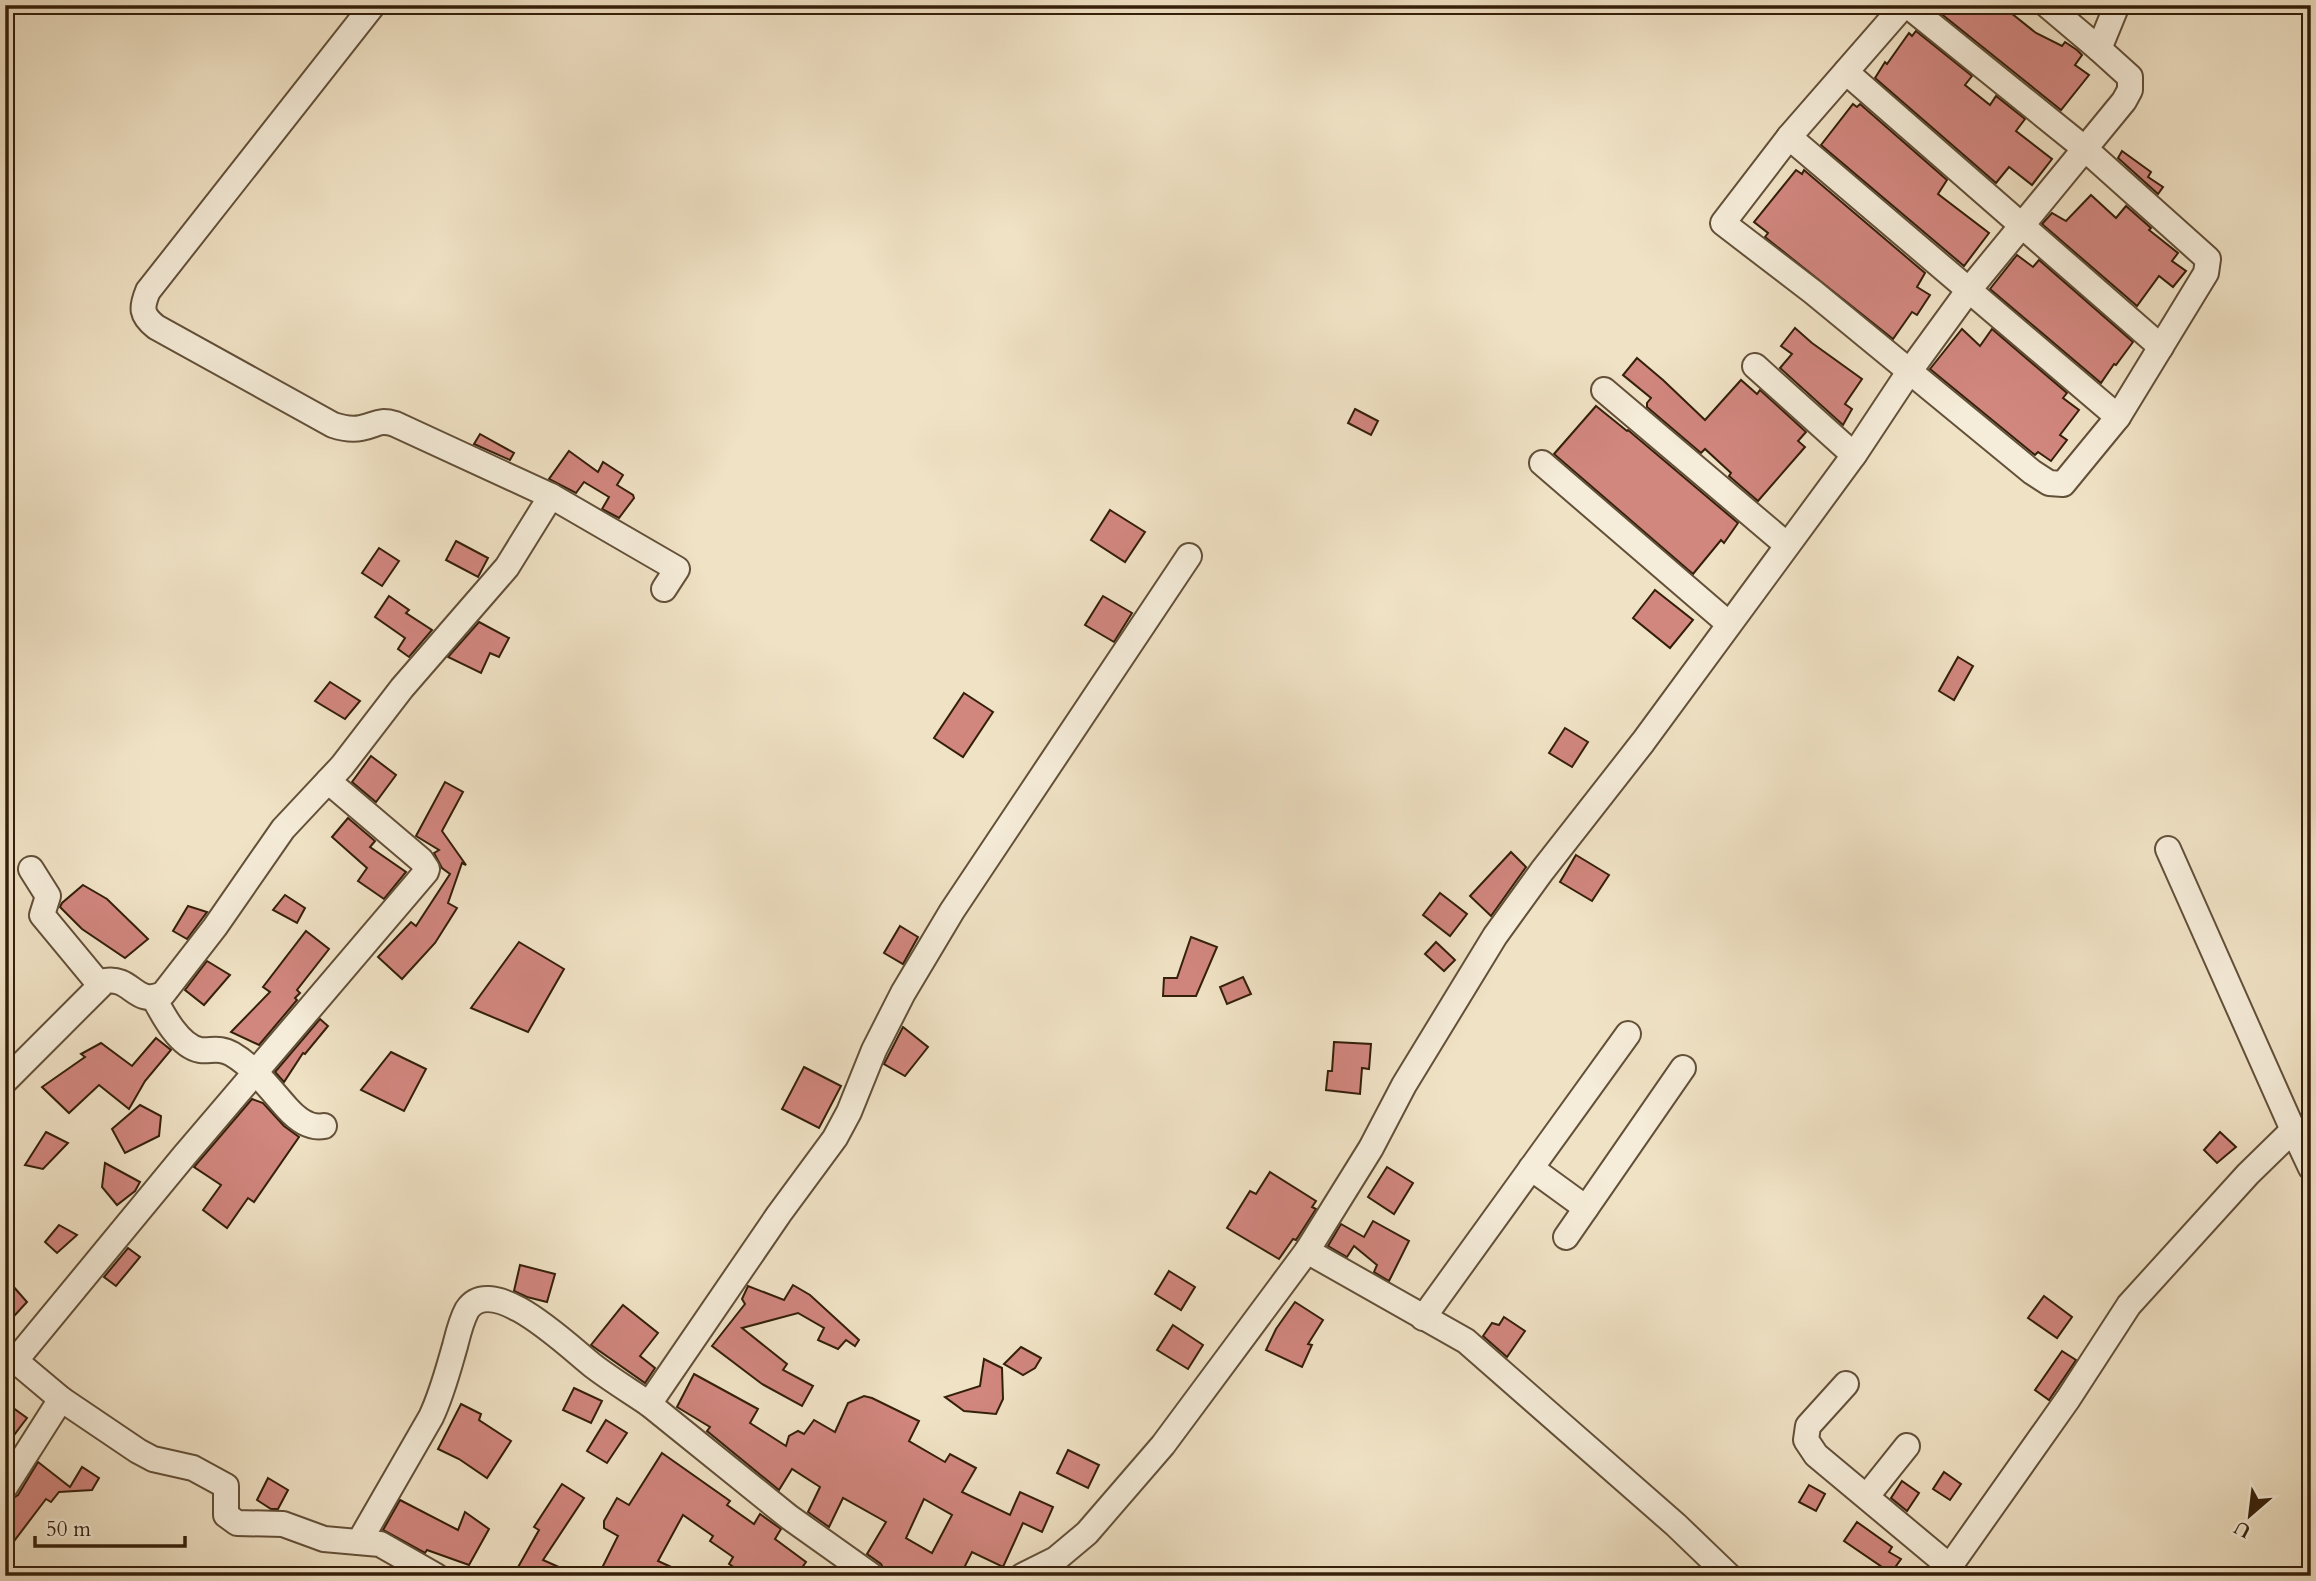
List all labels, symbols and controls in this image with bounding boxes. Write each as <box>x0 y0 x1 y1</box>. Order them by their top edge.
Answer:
north arrow <box>2214 1480 2284 1550</box>
scale bar <box>35 1504 186 1548</box>
text: U <box>2229 1514 2255 1544</box>
text: 50 m <box>46 1515 91 1544</box>

